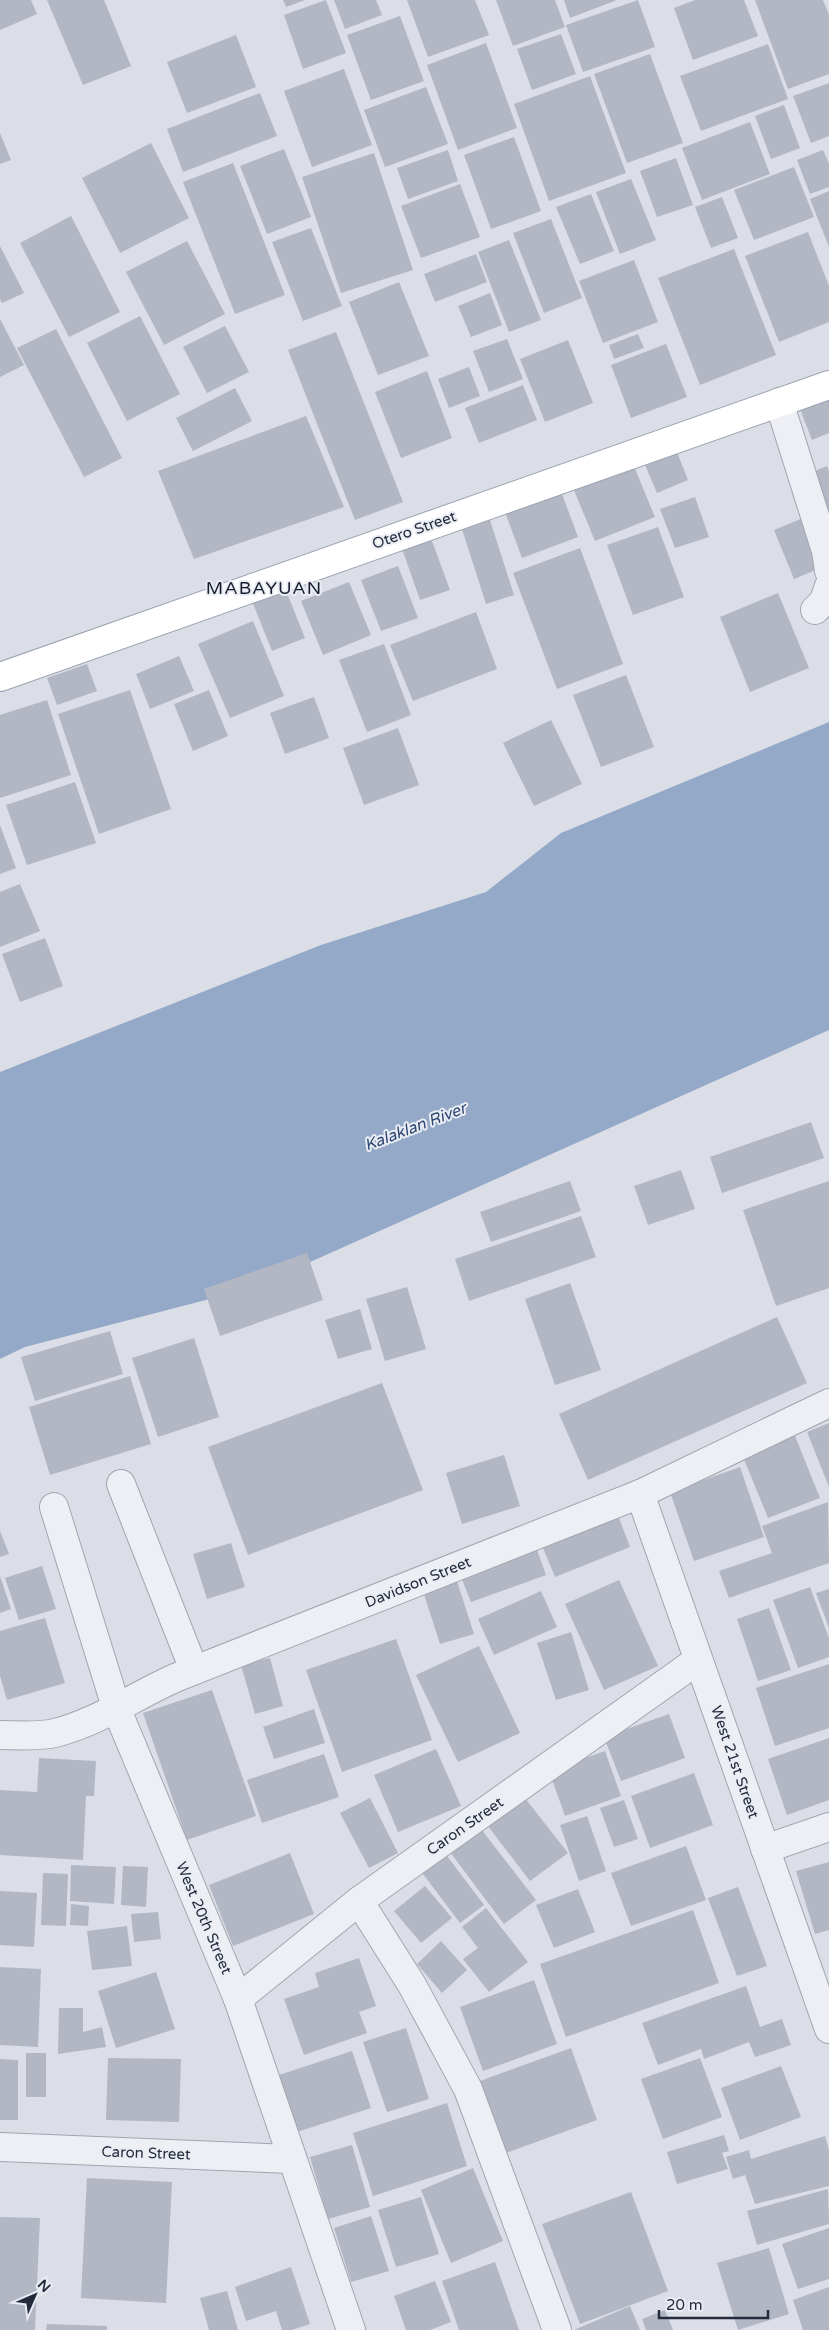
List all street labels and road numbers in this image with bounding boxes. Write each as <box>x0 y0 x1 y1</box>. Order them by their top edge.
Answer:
street label: Otero Street <box>370 507 459 553</box>
street label: Davidson Street <box>362 1552 474 1611</box>
street label: West 21st Street <box>707 1703 763 1821</box>
street label: Caron Street <box>423 1793 507 1859</box>
street label: West 20th Street <box>172 1859 236 1977</box>
street label: Caron Street <box>101 2142 191 2164</box>

